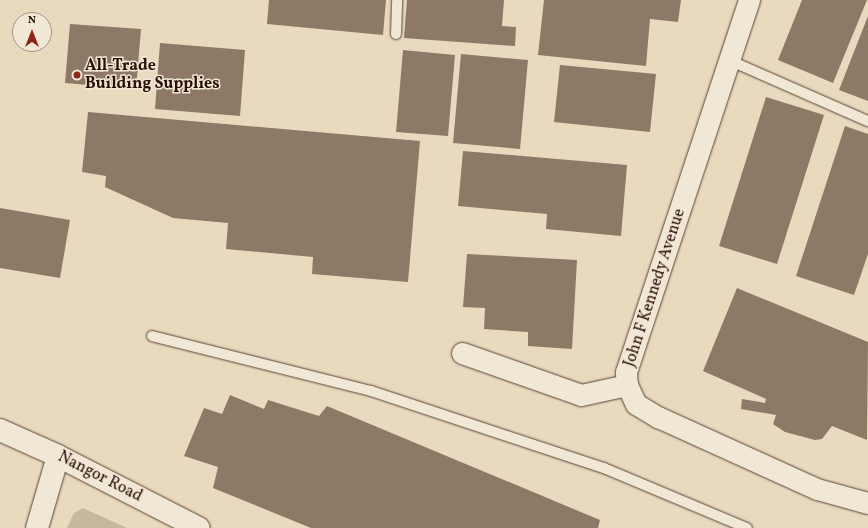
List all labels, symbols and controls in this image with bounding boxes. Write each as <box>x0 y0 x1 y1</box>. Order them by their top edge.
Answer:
north arrow <box>12 12 52 52</box>
text: N <box>28 13 36 28</box>
place label: All-Trade Building Supplies <box>85 56 220 94</box>
marker: All-Trade Building Supplies <box>72 70 82 80</box>
street label: John F Kennedy Avenue <box>620 206 690 370</box>
street label: Nangor Road <box>55 448 145 506</box>

